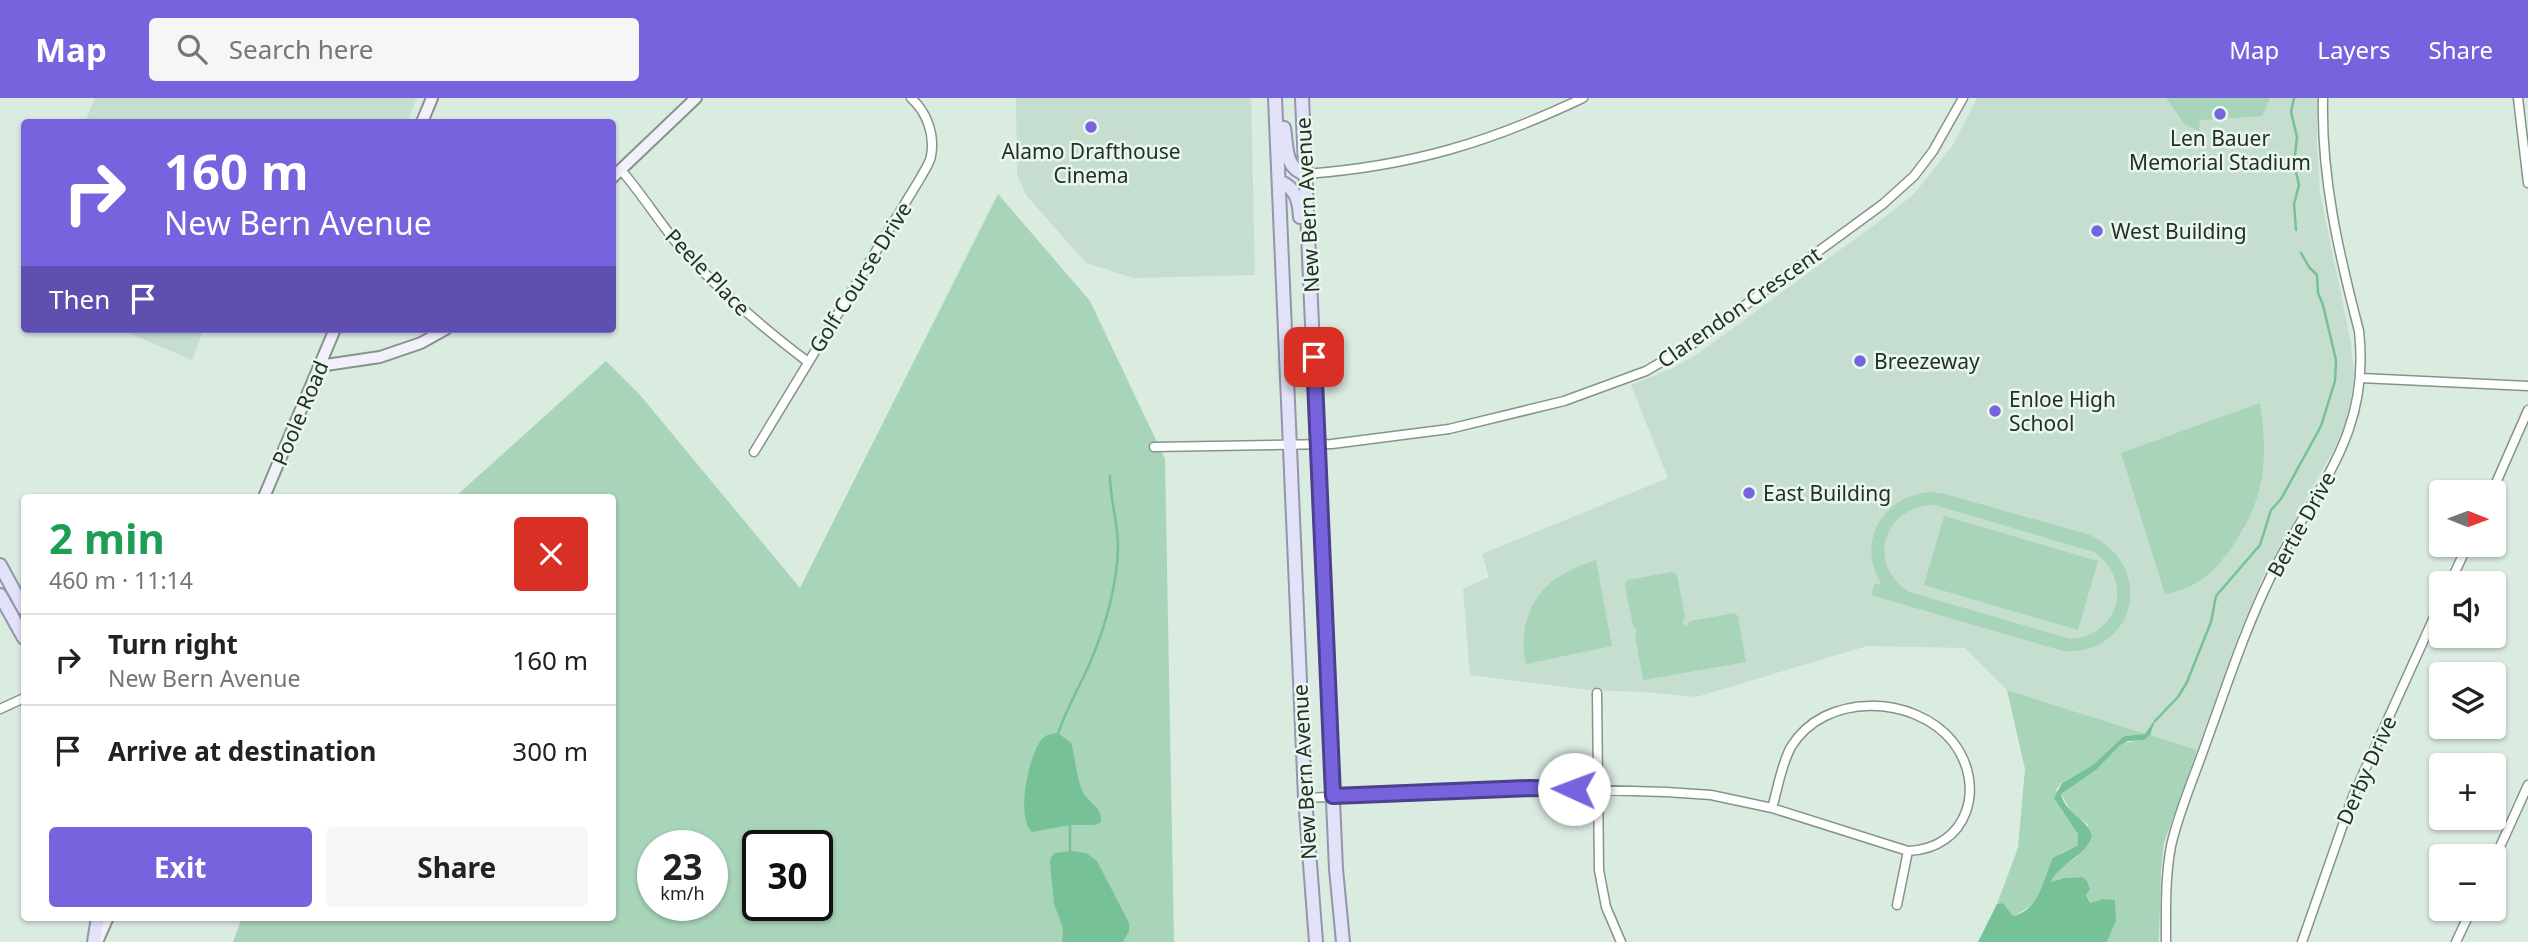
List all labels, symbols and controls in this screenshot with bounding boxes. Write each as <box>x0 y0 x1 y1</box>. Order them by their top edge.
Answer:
search box <box>149 18 639 81</box>
text: Map <box>35 27 107 72</box>
icon: search <box>173 30 211 68</box>
text: Search here <box>229 31 373 67</box>
text: Map <box>2229 33 2279 66</box>
text: Layers <box>2317 33 2391 66</box>
text: Share <box>2429 33 2493 66</box>
marker: Len Bauer Memorial Stadium <box>2212 106 2228 122</box>
street label: New Bern Avenue <box>1288 117 1326 293</box>
marker: Alamo Drafthouse Cinema <box>1083 119 1099 135</box>
place label: Len Bauer Memorial Stadium <box>2129 124 2311 176</box>
place label: Alamo Drafthouse Cinema <box>1001 137 1181 189</box>
text: 160 m <box>164 138 309 204</box>
icon: right <box>49 147 140 238</box>
street label: Golf Course Drive <box>802 196 918 358</box>
text: New Bern Avenue <box>164 201 432 244</box>
place label: West Building <box>2111 217 2247 245</box>
street label: Peele Place <box>659 222 757 322</box>
marker: West Building <box>2089 223 2105 239</box>
street label: Clarendon Crescent <box>1652 240 1827 374</box>
icon: arrive <box>124 280 162 318</box>
text: Then <box>49 281 110 317</box>
pin <box>1284 327 1344 387</box>
icon: arrive <box>1295 338 1333 376</box>
place label: Breezeway <box>1874 347 1980 375</box>
marker: Breezeway <box>1852 353 1868 369</box>
street label: Poole Road <box>265 356 335 470</box>
place label: Enloe High School <box>2009 385 2116 437</box>
marker: Enloe High School <box>1987 403 2003 419</box>
street label: Bertie Drive <box>2261 466 2341 582</box>
place label: East Building <box>1763 479 1891 507</box>
north arrow <box>2429 480 2506 556</box>
map controls <box>2429 480 2506 921</box>
marker: East Building <box>1741 485 1757 501</box>
text: 2 min <box>49 509 165 566</box>
button: close <box>514 517 588 591</box>
text: 460 m · 11:14 <box>49 564 193 596</box>
button: sound <box>2429 571 2506 648</box>
text: Turn right <box>108 626 238 662</box>
icon: right <box>49 641 87 679</box>
text: 160 m <box>512 642 588 678</box>
text: New Bern Avenue <box>108 662 300 694</box>
button: layers <box>2429 662 2506 739</box>
street label: New Bern Avenue <box>1285 684 1323 860</box>
street label: Derby Drive <box>2330 711 2402 829</box>
icon: arrive <box>49 732 87 770</box>
text: Arrive at destination <box>108 733 377 769</box>
text: 300 m <box>512 733 588 769</box>
position arrow <box>1537 752 1611 826</box>
button: + <box>2429 753 2506 830</box>
button: Exit <box>49 827 312 907</box>
button: Share <box>326 827 588 907</box>
speed limit sign: 30 <box>742 830 833 921</box>
text: 23 <box>662 843 703 890</box>
button: − <box>2429 844 2506 921</box>
text: km/h <box>660 881 705 905</box>

